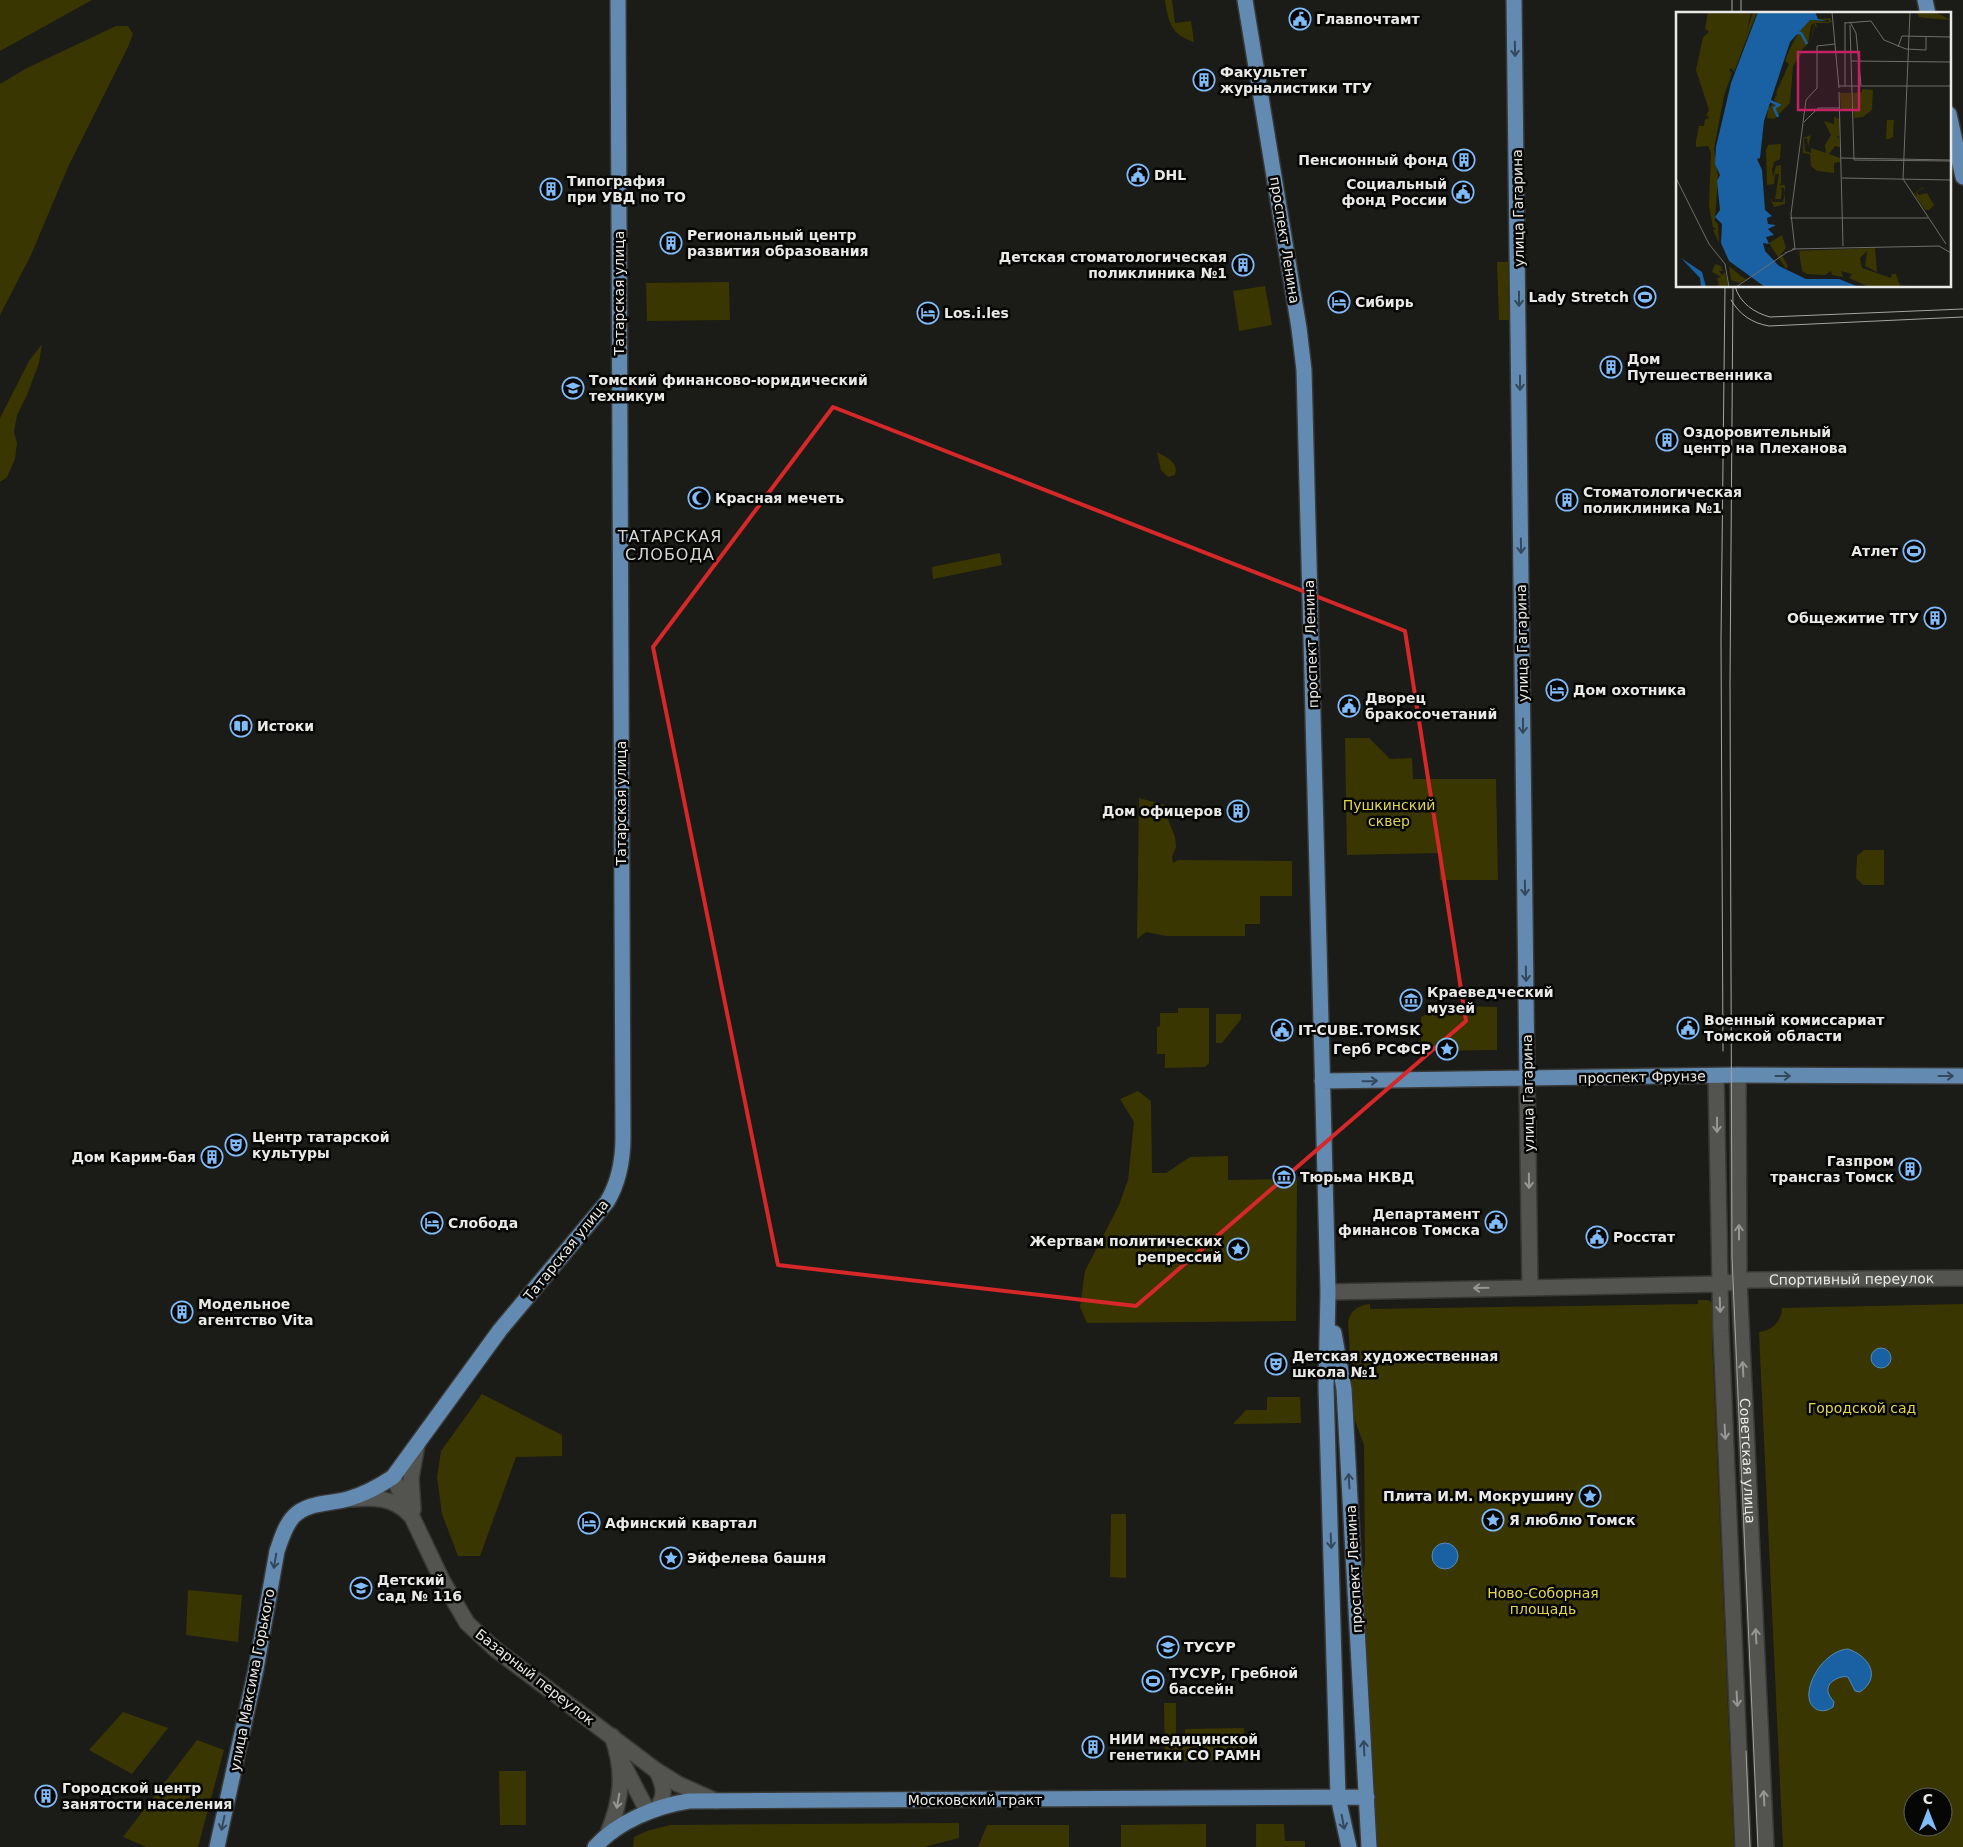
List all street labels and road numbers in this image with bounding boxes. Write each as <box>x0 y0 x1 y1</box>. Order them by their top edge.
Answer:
street label: улица Гагарина <box>1509 149 1527 267</box>
street label: проспект Ленина <box>1267 175 1303 305</box>
street label: Татарская улица <box>611 231 627 356</box>
street label: проспект Ленина <box>1301 580 1321 708</box>
street label: улица Гагарина <box>1513 584 1531 702</box>
street label: Татарская улица <box>613 741 629 866</box>
street label: улица Гагарина <box>1519 1034 1537 1152</box>
street label: проспект Фрунзе <box>1578 1068 1706 1086</box>
street label: Татарская улица <box>520 1196 611 1304</box>
street label: Спортивный переулок <box>1769 1270 1934 1288</box>
street label: Советская улица <box>1737 1398 1759 1524</box>
street label: проспект Ленина <box>1343 1505 1365 1633</box>
street label: улица Максима Горького <box>226 1587 278 1773</box>
street label: Базарный переулок <box>472 1626 598 1728</box>
street label: Московский тракт <box>908 1792 1042 1808</box>

